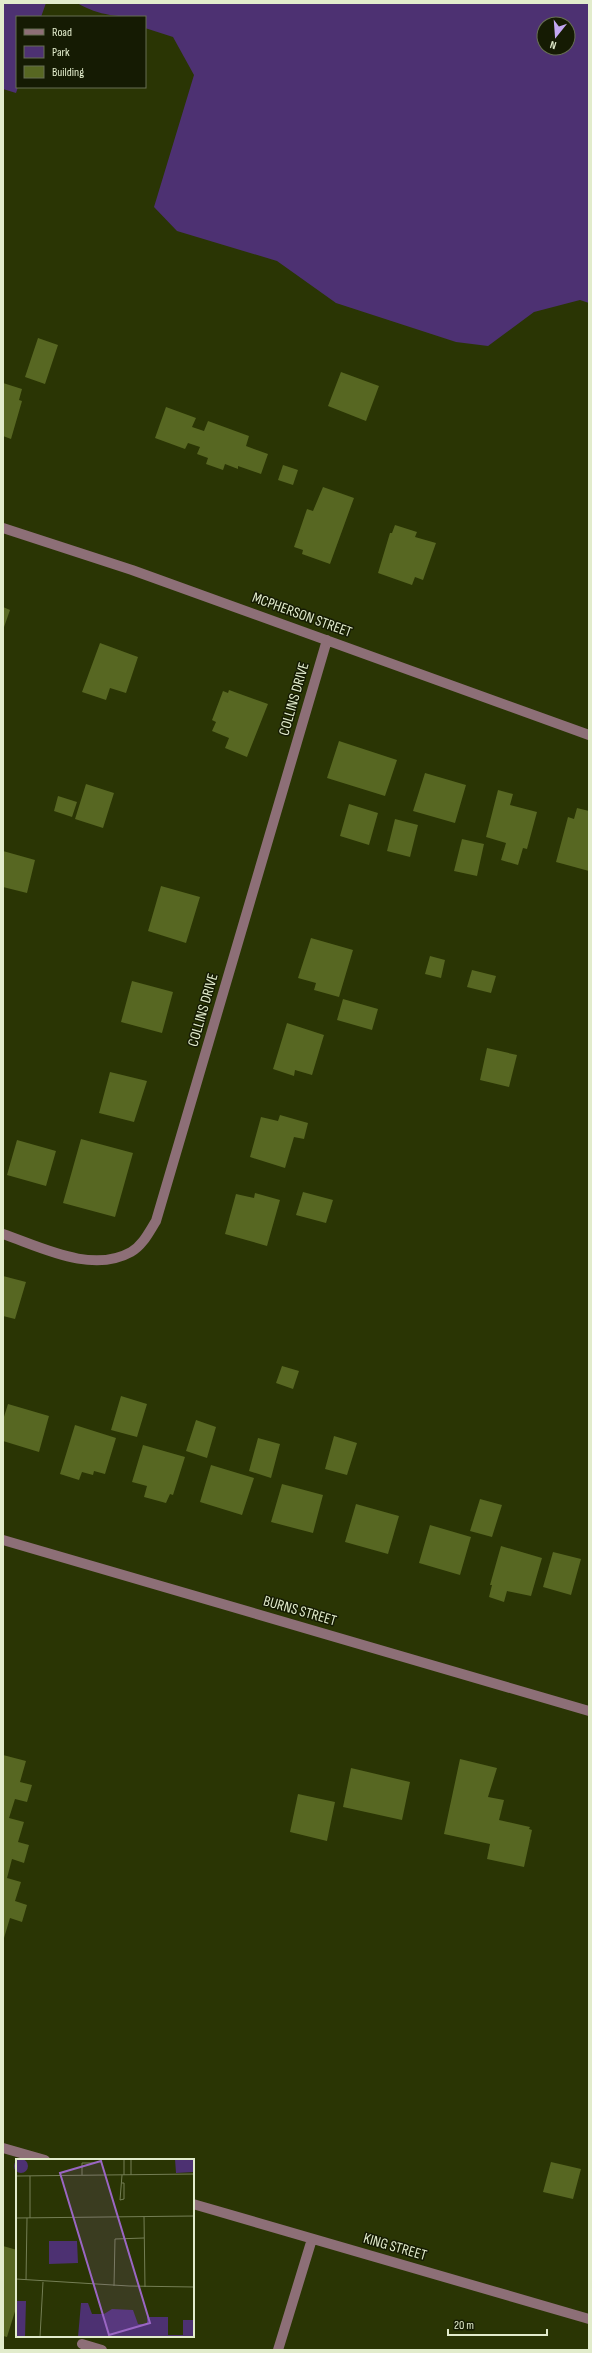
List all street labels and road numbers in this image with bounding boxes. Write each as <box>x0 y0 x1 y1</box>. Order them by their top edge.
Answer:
street label: MCPHERSON STREET <box>249 588 355 642</box>
street label: COLLINS DRIVE <box>274 660 314 738</box>
street label: COLLINS DRIVE <box>183 971 223 1049</box>
street label: BURNS STREET <box>261 1591 339 1631</box>
street label: KING STREET <box>361 2229 429 2265</box>

